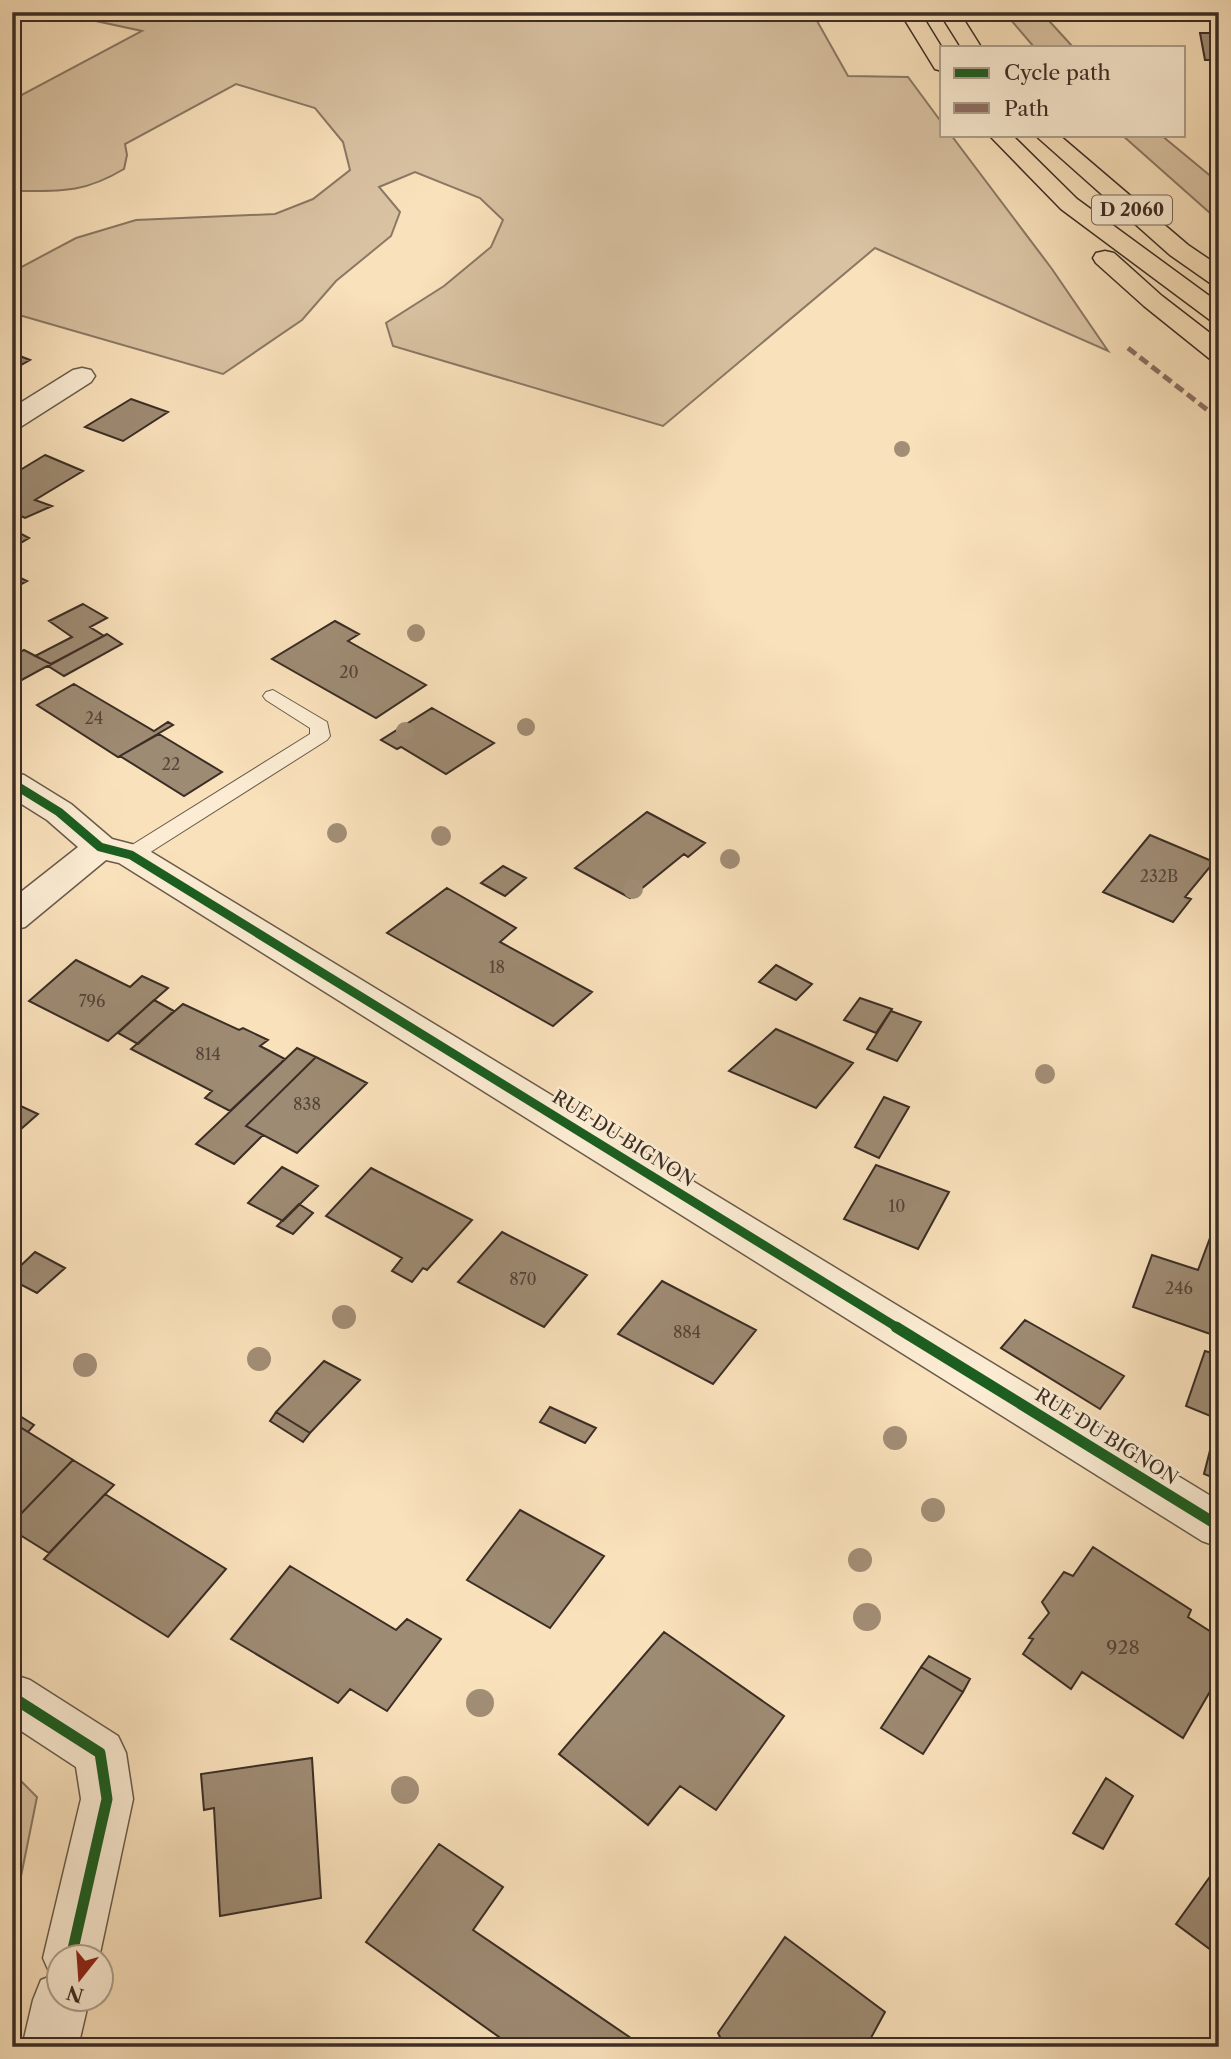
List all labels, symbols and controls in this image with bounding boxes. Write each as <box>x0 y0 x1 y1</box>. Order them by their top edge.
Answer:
legend <box>940 46 1186 136</box>
text: Cycle path <box>1004 60 1111 85</box>
text: Path <box>1004 96 1049 121</box>
road number: D 2060 <box>1092 196 1172 224</box>
house number: 20 <box>339 662 359 682</box>
house number: 24 <box>85 708 103 728</box>
house number: 22 <box>162 754 180 774</box>
house number: 232B <box>1140 866 1178 886</box>
house number: 18 <box>489 957 505 977</box>
house number: 796 <box>79 991 105 1011</box>
house number: 814 <box>195 1044 221 1064</box>
street label: RUE DU BIGNON <box>548 1085 699 1192</box>
house number: 838 <box>293 1094 321 1114</box>
house number: 10 <box>889 1196 905 1216</box>
house number: 870 <box>509 1269 537 1289</box>
house number: 246 <box>1165 1278 1193 1298</box>
house number: 884 <box>673 1322 701 1342</box>
street label: RUE DU BIGNON <box>1031 1383 1182 1490</box>
house number: 928 <box>1106 1636 1140 1659</box>
north arrow <box>46 1944 116 2014</box>
text: N <box>64 1980 86 2007</box>

